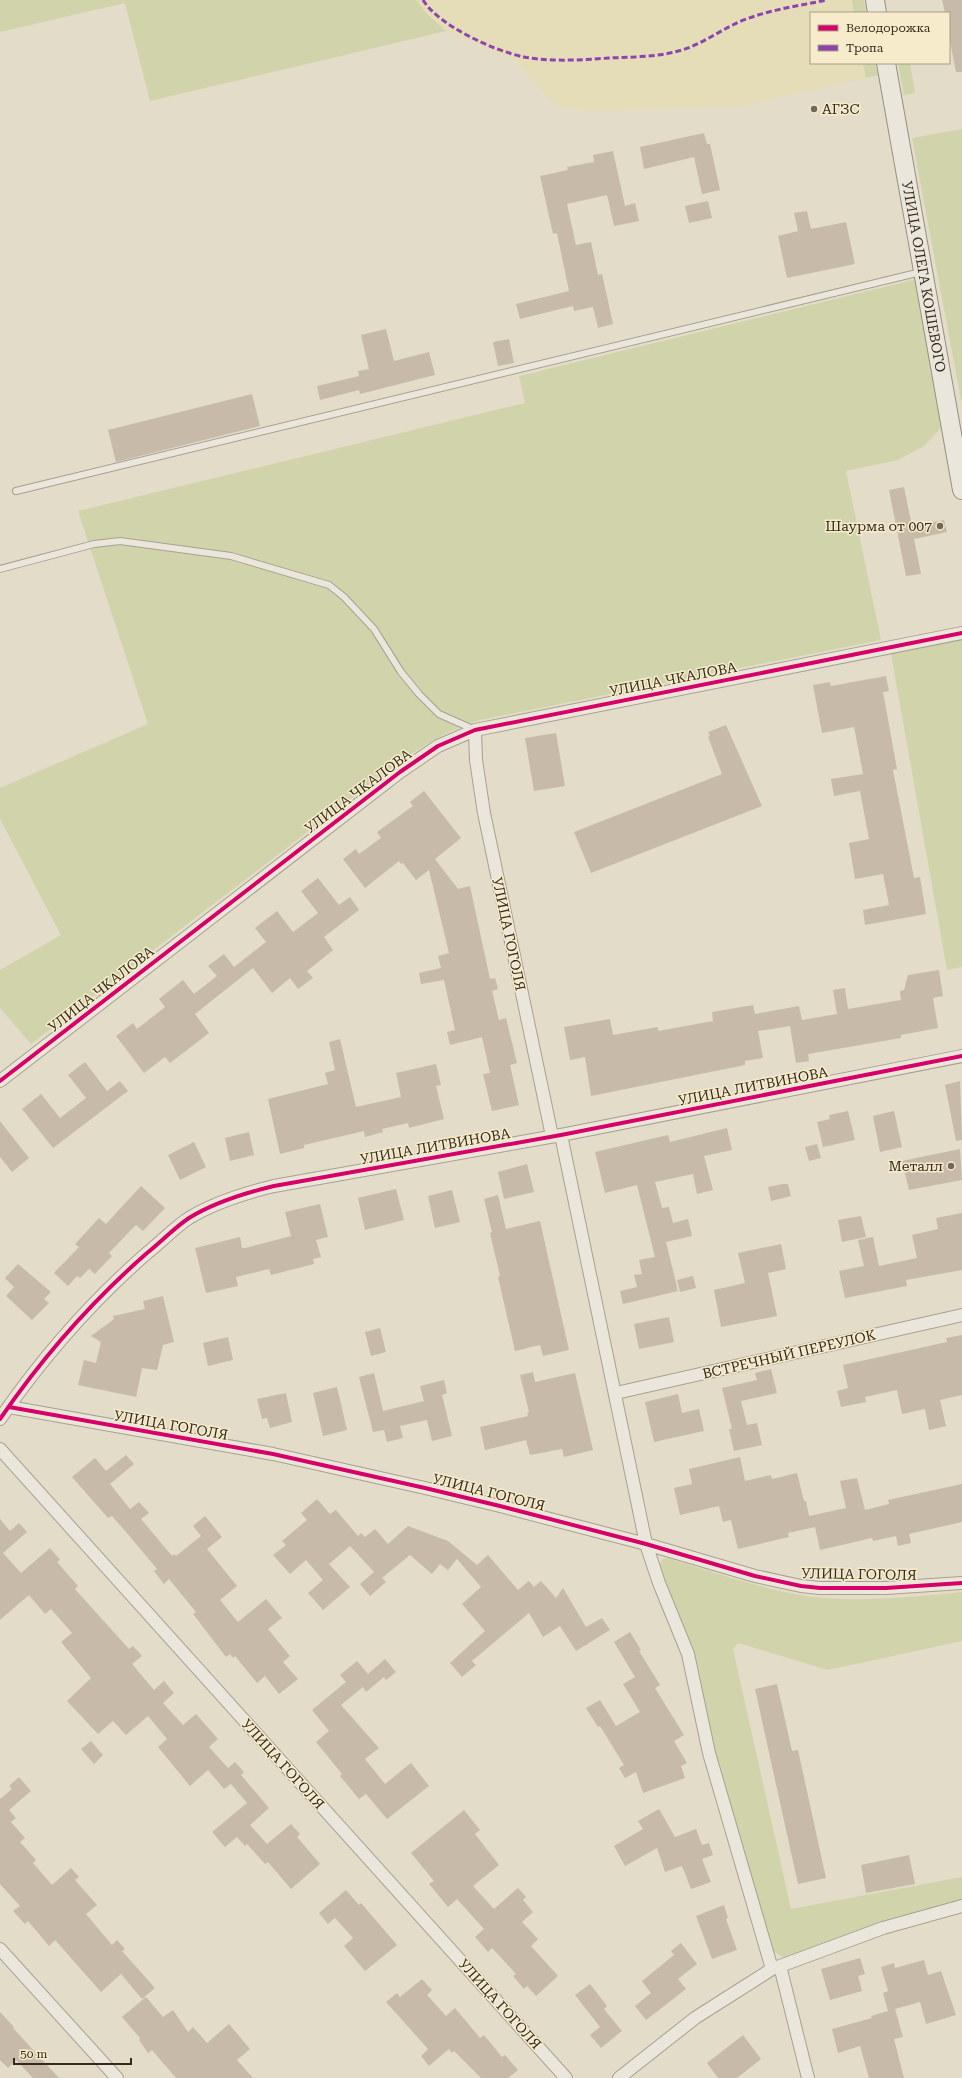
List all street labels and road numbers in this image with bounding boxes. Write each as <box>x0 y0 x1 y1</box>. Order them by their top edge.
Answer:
street label: УЛИЦА ОЛЕГА КОШЕВОГО <box>899 180 949 374</box>
street label: УЛИЦА ЧКАЛОВА <box>608 659 738 699</box>
street label: УЛИЦА ЧКАЛОВА <box>302 746 415 836</box>
street label: УЛИЦА ГОГОЛЯ <box>489 876 529 992</box>
street label: УЛИЦА ЧКАЛОВА <box>45 943 157 1035</box>
street label: УЛИЦА ЛИТВИНОВА <box>677 1064 829 1108</box>
street label: УЛИЦА ЛИТВИНОВА <box>359 1125 512 1167</box>
street label: ВСТРЕЧНЫЙ ПЕРЕУЛОК <box>701 1326 877 1382</box>
street label: УЛИЦА ГОГОЛЯ <box>113 1407 229 1443</box>
street label: УЛИЦА ГОГОЛЯ <box>431 1470 547 1514</box>
street label: УЛИЦА ГОГОЛЯ <box>801 1565 917 1583</box>
street label: УЛИЦА ГОГОЛЯ <box>238 1716 328 1812</box>
street label: УЛИЦА ГОГОЛЯ <box>455 1956 545 2052</box>

